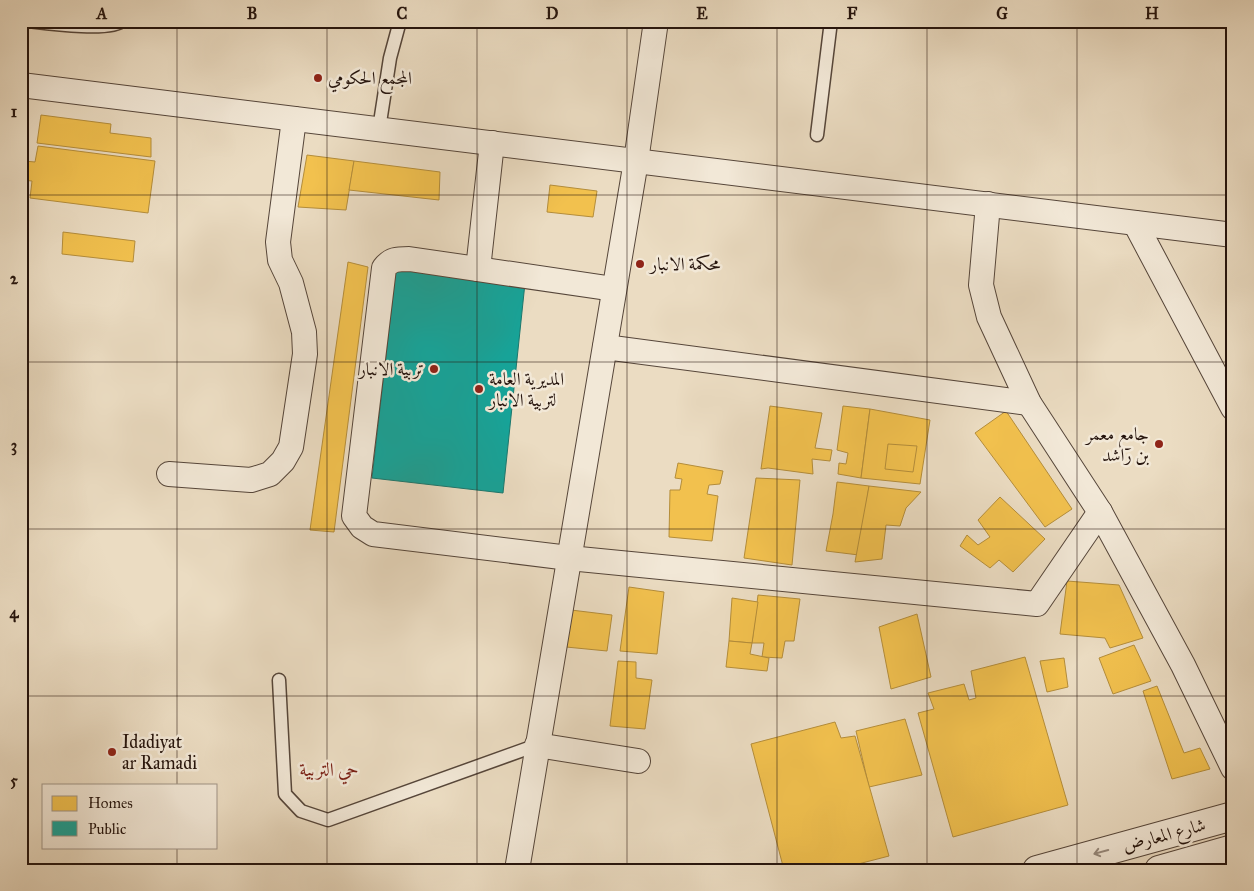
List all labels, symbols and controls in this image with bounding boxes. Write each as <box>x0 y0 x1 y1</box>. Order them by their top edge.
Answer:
text: A <box>96 4 108 23</box>
text: B <box>247 4 257 23</box>
text: C <box>397 4 408 23</box>
text: D <box>546 4 559 23</box>
text: E <box>696 4 708 23</box>
text: F <box>847 4 858 23</box>
text: G <box>996 4 1008 23</box>
text: H <box>1145 4 1159 23</box>
place label: المجمع الحكومي <box>328 67 412 94</box>
marker: المجمع الحكومي <box>312 72 324 84</box>
text: 1 <box>11 102 18 121</box>
place label: محكمة الانبار <box>648 253 720 275</box>
marker: محكمة الانبار <box>634 258 646 270</box>
text: 2 <box>10 269 19 288</box>
place label: تربية الانبار <box>357 358 424 380</box>
marker: تربية الانبار <box>428 363 440 375</box>
place label: المديرية العامة لتربية الانبار <box>487 368 564 411</box>
marker: المديرية العامة لتربية الانبار <box>473 383 485 395</box>
place label: جامع معمر بن راشد <box>1084 423 1150 466</box>
text: 3 <box>11 436 17 456</box>
marker: جامع معمر بن راشد <box>1153 438 1165 450</box>
text: 4 <box>10 603 20 623</box>
place label: Idadiyat ar Ramadi <box>122 731 197 774</box>
marker: Idadiyat ar Ramadi <box>106 746 118 758</box>
district label: حي التربية <box>299 758 359 785</box>
text: 5 <box>10 771 18 790</box>
legend <box>42 784 218 848</box>
text: Homes <box>88 794 133 812</box>
street label: شارع المعارض <box>1120 813 1209 861</box>
text: Public <box>88 820 126 838</box>
one-way arrow <box>1094 848 1110 857</box>

